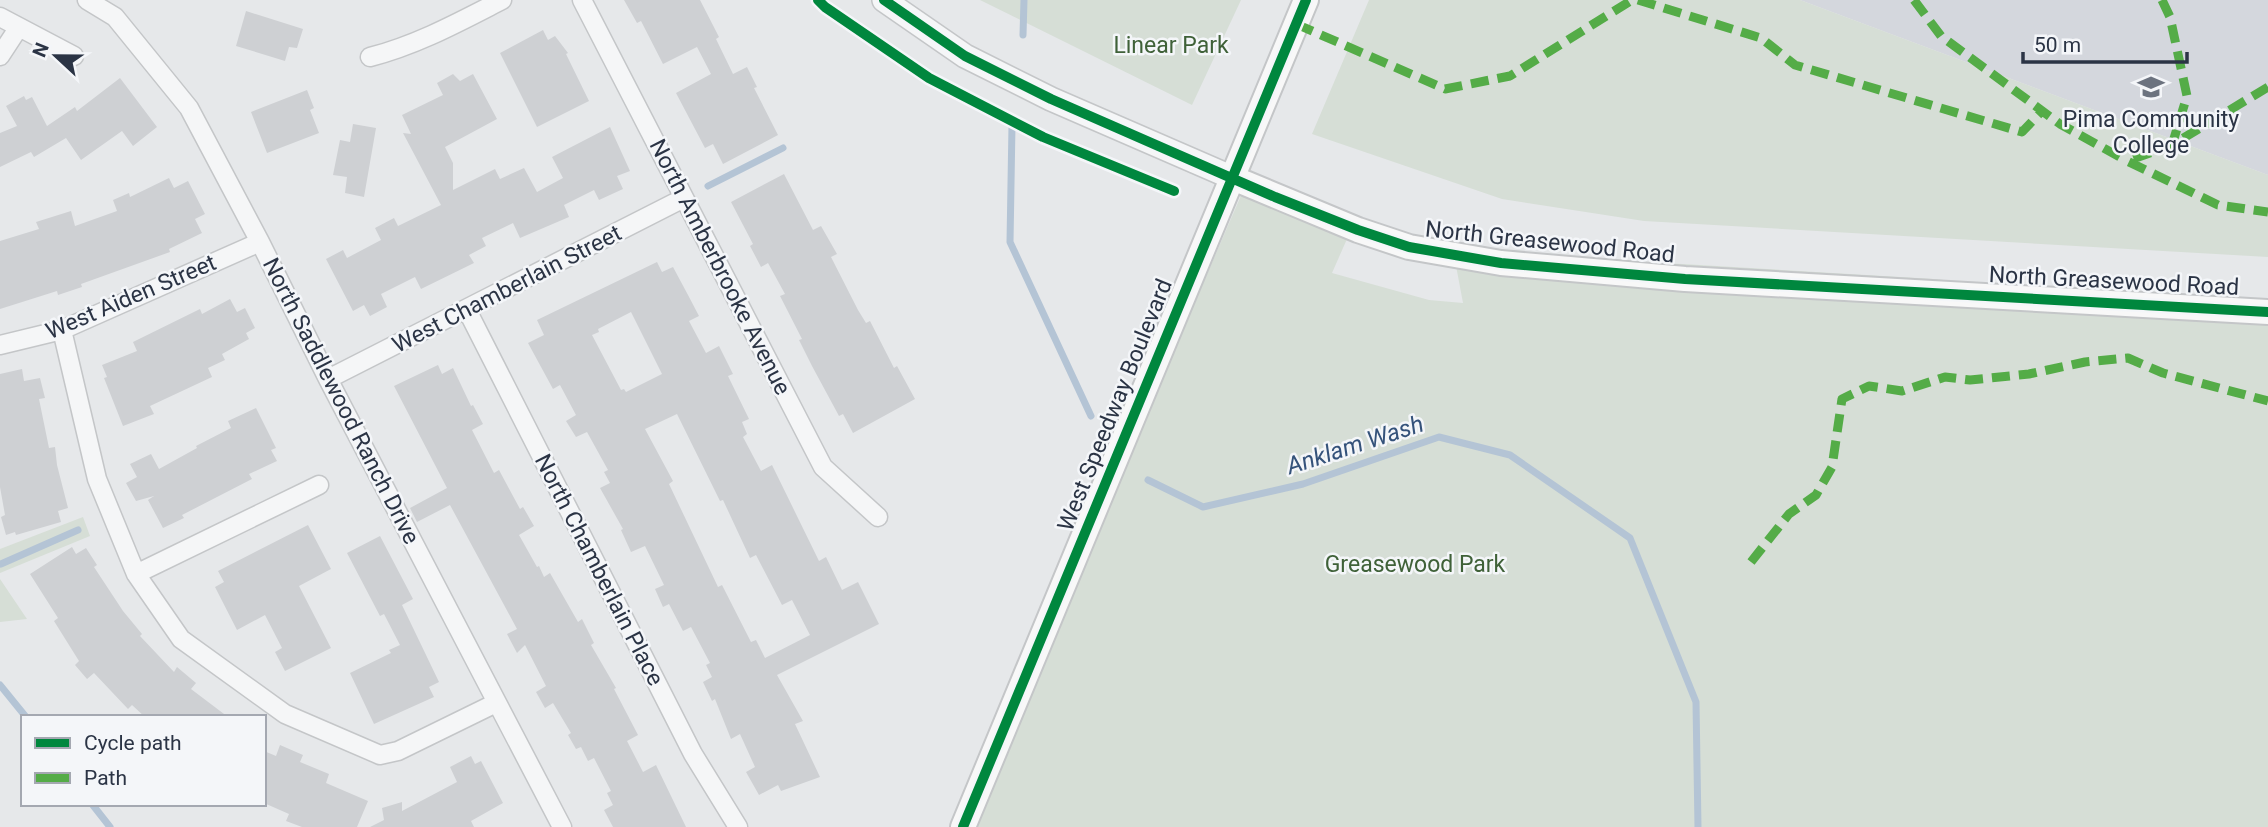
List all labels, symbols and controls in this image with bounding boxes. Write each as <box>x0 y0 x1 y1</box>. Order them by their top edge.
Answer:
north arrow <box>21 21 91 91</box>
scale bar <box>2023 21 2188 65</box>
park label: Linear Park <box>1113 32 1229 59</box>
text: 50 m <box>2034 33 2081 57</box>
text: N <box>28 39 54 60</box>
school or university icon: Pima Community College <box>2136 72 2166 102</box>
place label: Pima Community College <box>2063 106 2239 159</box>
street label: North Amberbrooke Avenue <box>644 135 796 399</box>
street label: North Greasewood Road <box>1424 215 1676 269</box>
street label: West Chamberlain Street <box>388 219 626 359</box>
street label: West Aiden Street <box>42 249 220 345</box>
street label: North Saddlewood Ranch Drive <box>257 253 425 549</box>
street label: North Greasewood Road <box>1988 261 2240 301</box>
street label: West Speedway Boulevard <box>1052 275 1178 535</box>
water label: Anklam Wash <box>1282 410 1427 481</box>
street label: North Chamberlain Place <box>529 450 669 690</box>
park label: Greasewood Park <box>1325 551 1506 578</box>
legend <box>21 715 266 806</box>
text: Cycle path <box>84 731 182 755</box>
text: Path <box>84 766 127 790</box>

